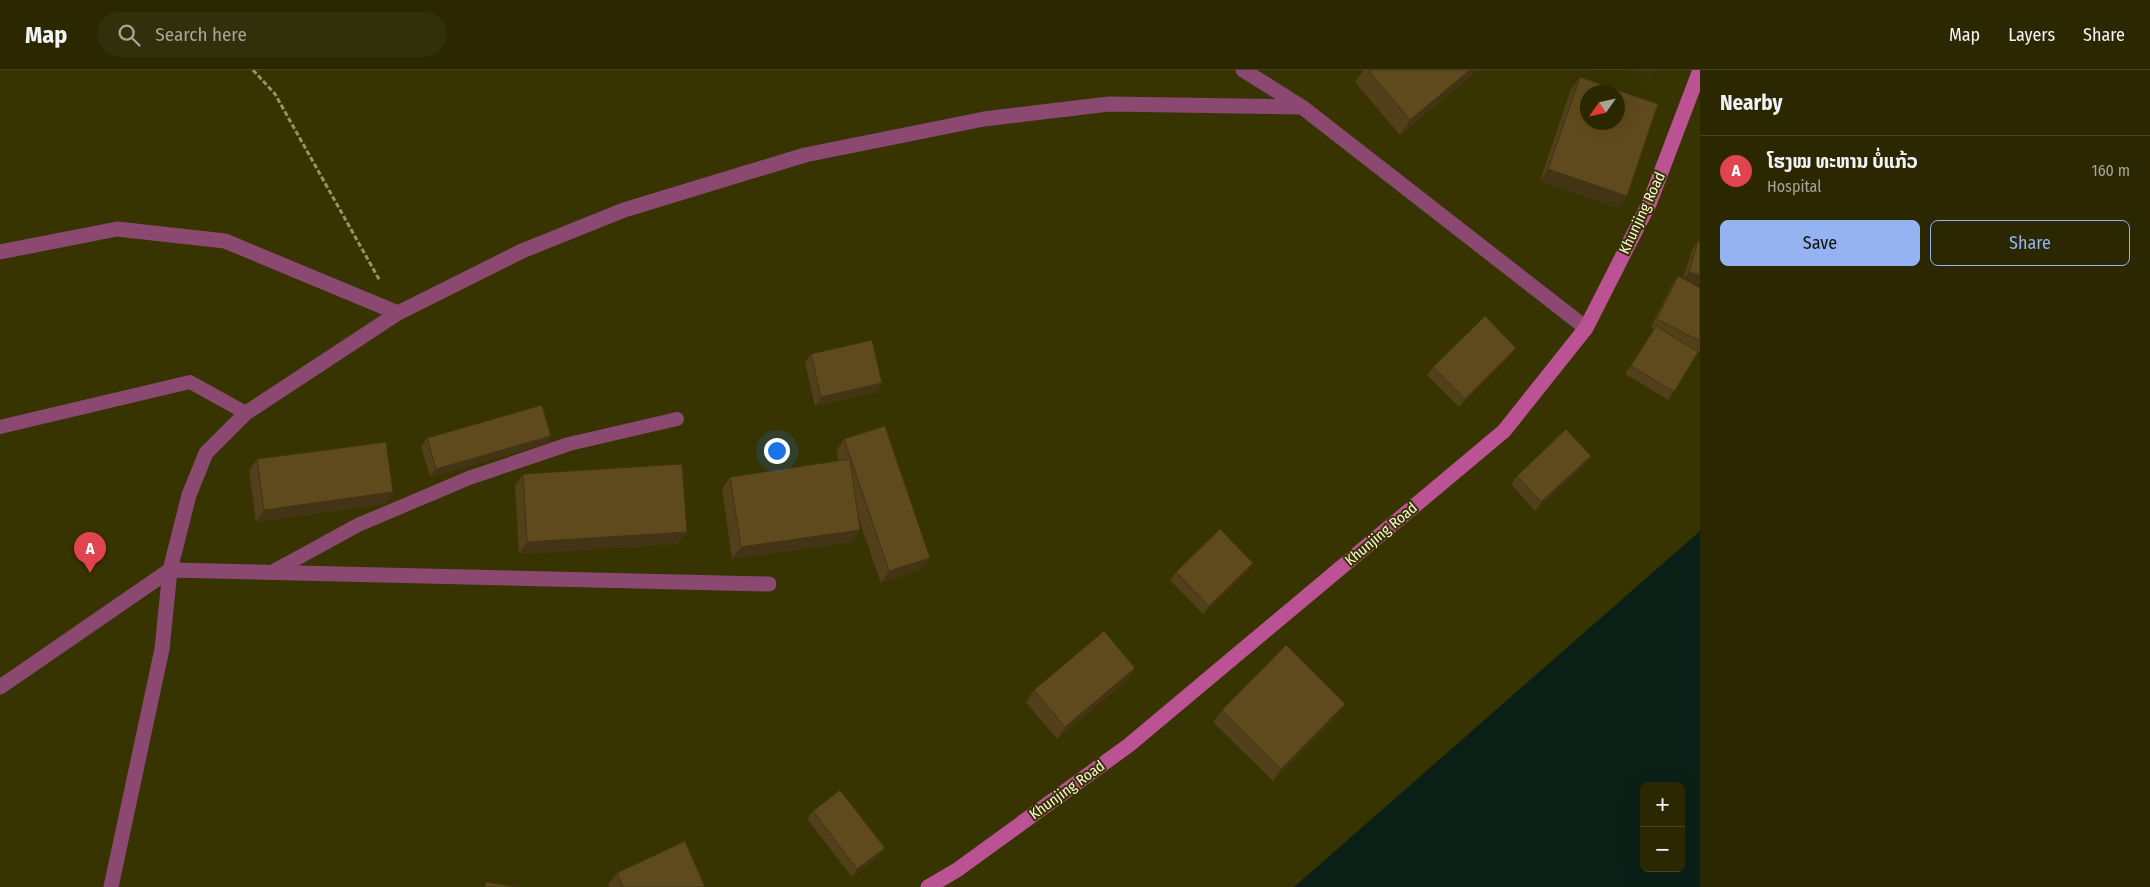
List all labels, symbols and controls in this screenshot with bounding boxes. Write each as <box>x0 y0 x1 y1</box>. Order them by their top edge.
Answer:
search box <box>97 12 447 57</box>
text: Map <box>25 21 67 49</box>
icon: search <box>115 21 143 49</box>
text: Search here <box>155 23 247 46</box>
text: Map <box>1949 24 1980 46</box>
text: Layers <box>2008 24 2055 46</box>
text: Share <box>2083 24 2125 46</box>
north arrow <box>1580 85 1625 130</box>
text: Nearby <box>1720 90 1782 116</box>
text: ໂຮງໝ ທະຫານ ບໍ່ແກ້ວ <box>1767 150 1918 173</box>
text: A <box>1732 161 1740 180</box>
text: 160 m <box>2091 161 2130 180</box>
street label: Khunjing Road <box>1615 169 1669 257</box>
text: Hospital <box>1767 177 1822 196</box>
button: Save <box>1720 220 1920 266</box>
button: Share <box>1930 220 2130 266</box>
your location <box>764 438 790 464</box>
street label: Khunjing Road <box>1341 499 1421 569</box>
pin: A <box>74 532 106 573</box>
street label: Khunjing Road <box>1026 757 1108 823</box>
map controls <box>1640 782 1685 872</box>
button: + <box>1640 782 1685 827</box>
button: − <box>1640 827 1685 872</box>

